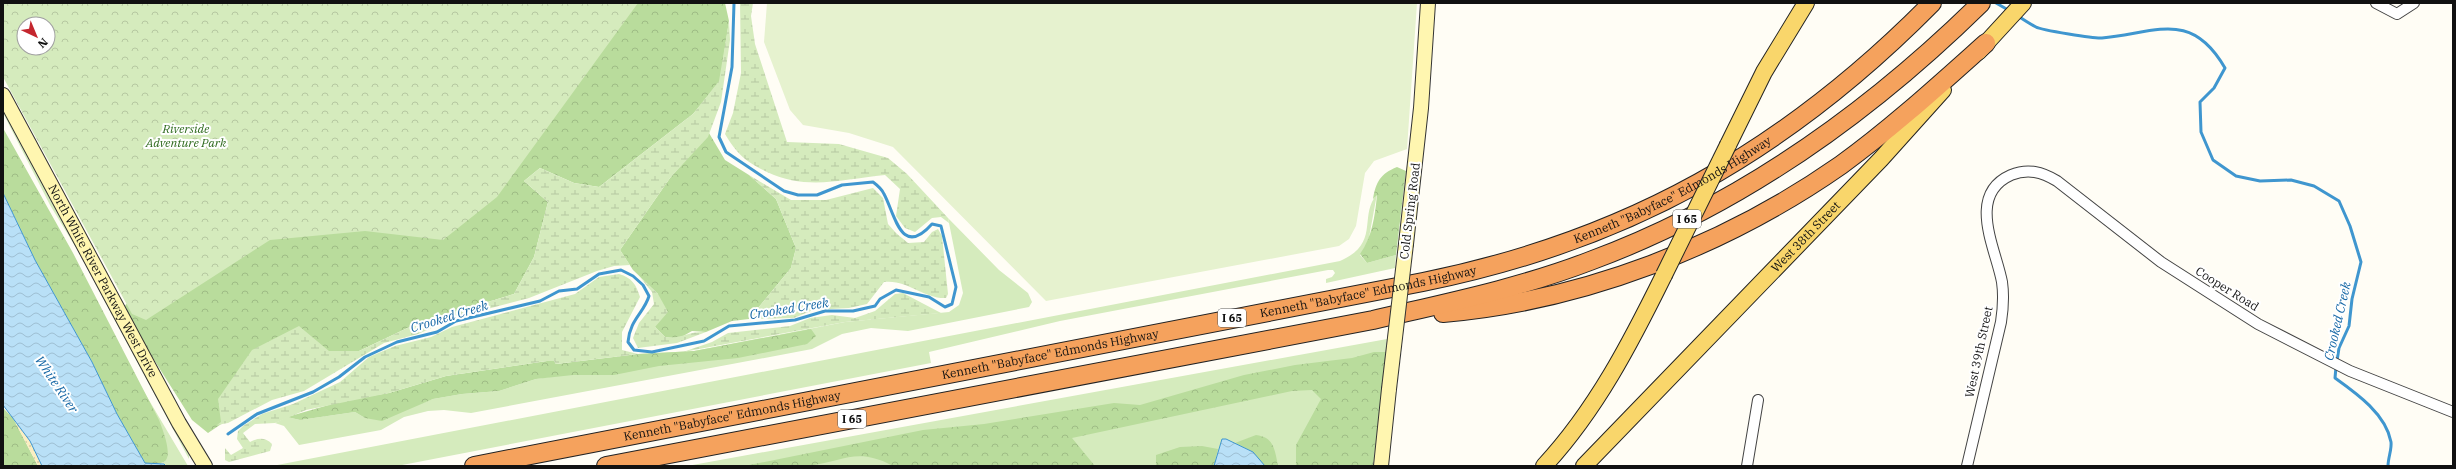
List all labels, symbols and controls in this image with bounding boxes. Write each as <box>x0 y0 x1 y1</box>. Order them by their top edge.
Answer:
north arrow <box>16 16 56 56</box>
text: N <box>35 35 51 51</box>
park label: Riverside Adventure Park <box>145 121 227 150</box>
street label: Kenneth "Babyface" Edmonds Highway <box>1571 132 1774 246</box>
street label: Cold Spring Road <box>1396 162 1423 260</box>
street label: North White River Parkway West Drive <box>45 182 161 380</box>
street label: West 38th Street <box>1768 198 1843 275</box>
road number: I 65 <box>1673 210 1701 228</box>
street label: Kenneth "Babyface" Edmonds Highway <box>1258 262 1479 320</box>
street label: Cooper Road <box>2193 263 2262 314</box>
water label: Crooked Creek <box>2320 280 2355 362</box>
water label: Crooked Creek <box>748 294 830 323</box>
water label: Crooked Creek <box>408 297 490 336</box>
street label: West 39th Street <box>1962 305 1996 399</box>
road number: I 65 <box>1218 309 1246 327</box>
street label: Kenneth "Babyface" Edmonds Highway <box>940 325 1161 382</box>
water label: White River <box>31 352 82 416</box>
street label: Kenneth "Babyface" Edmonds Highway <box>622 387 842 444</box>
road number: I 65 <box>838 410 866 428</box>

